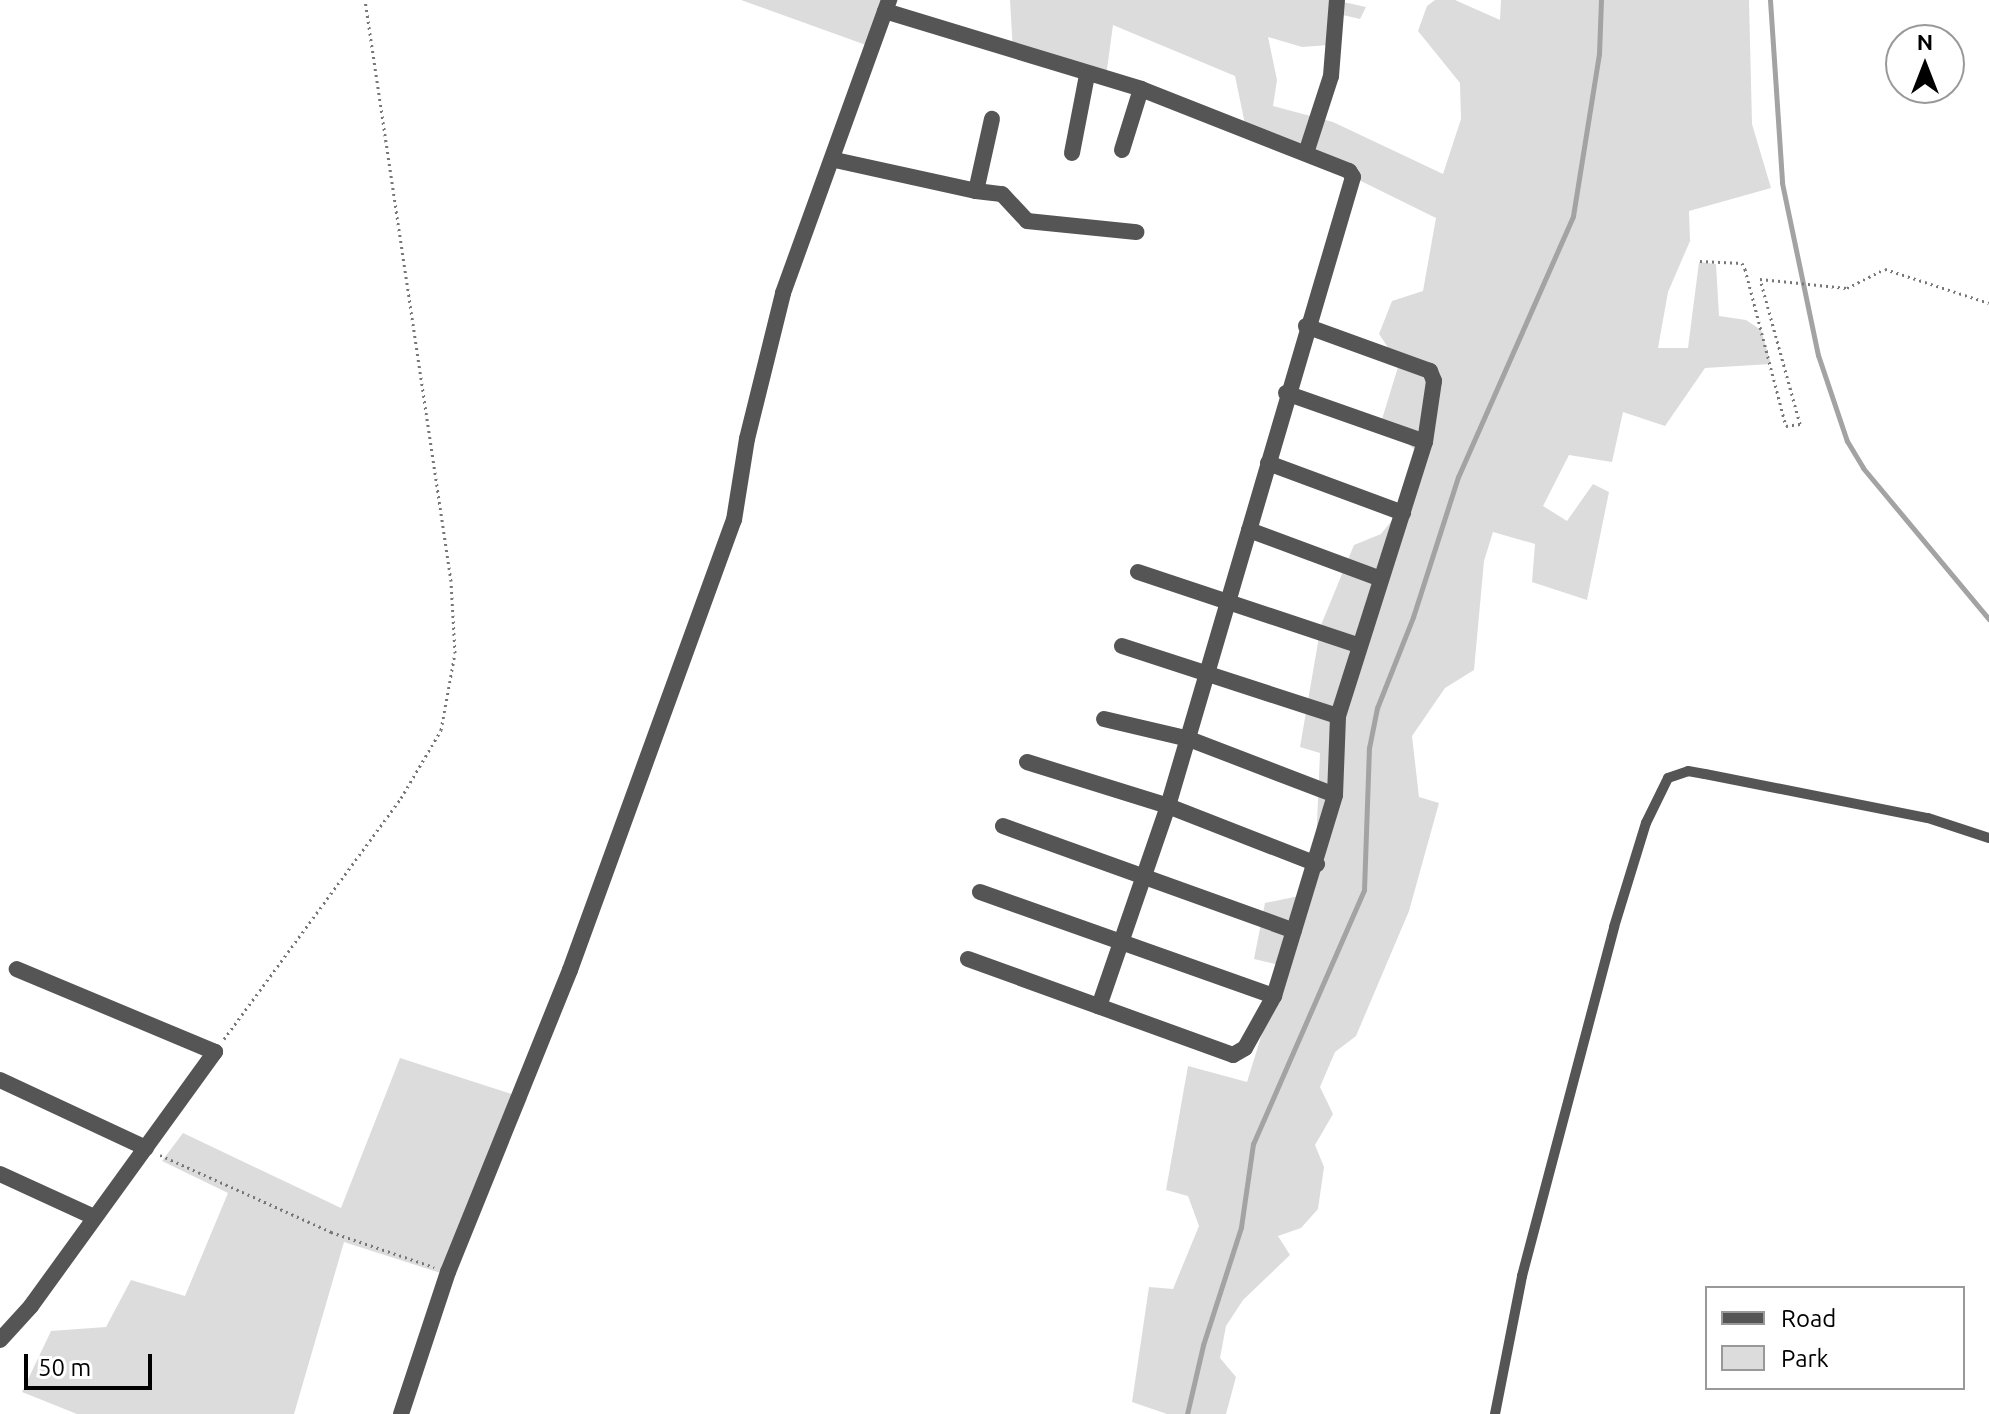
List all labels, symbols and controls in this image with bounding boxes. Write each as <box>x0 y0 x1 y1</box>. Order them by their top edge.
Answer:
north arrow <box>1885 24 1965 104</box>
text: N <box>1917 29 1933 54</box>
legend <box>1705 1286 1965 1390</box>
text: Road <box>1781 1305 1836 1332</box>
scale bar <box>28 1338 156 1388</box>
text: Park <box>1781 1345 1829 1372</box>
text: 50 m <box>38 1354 91 1381</box>

